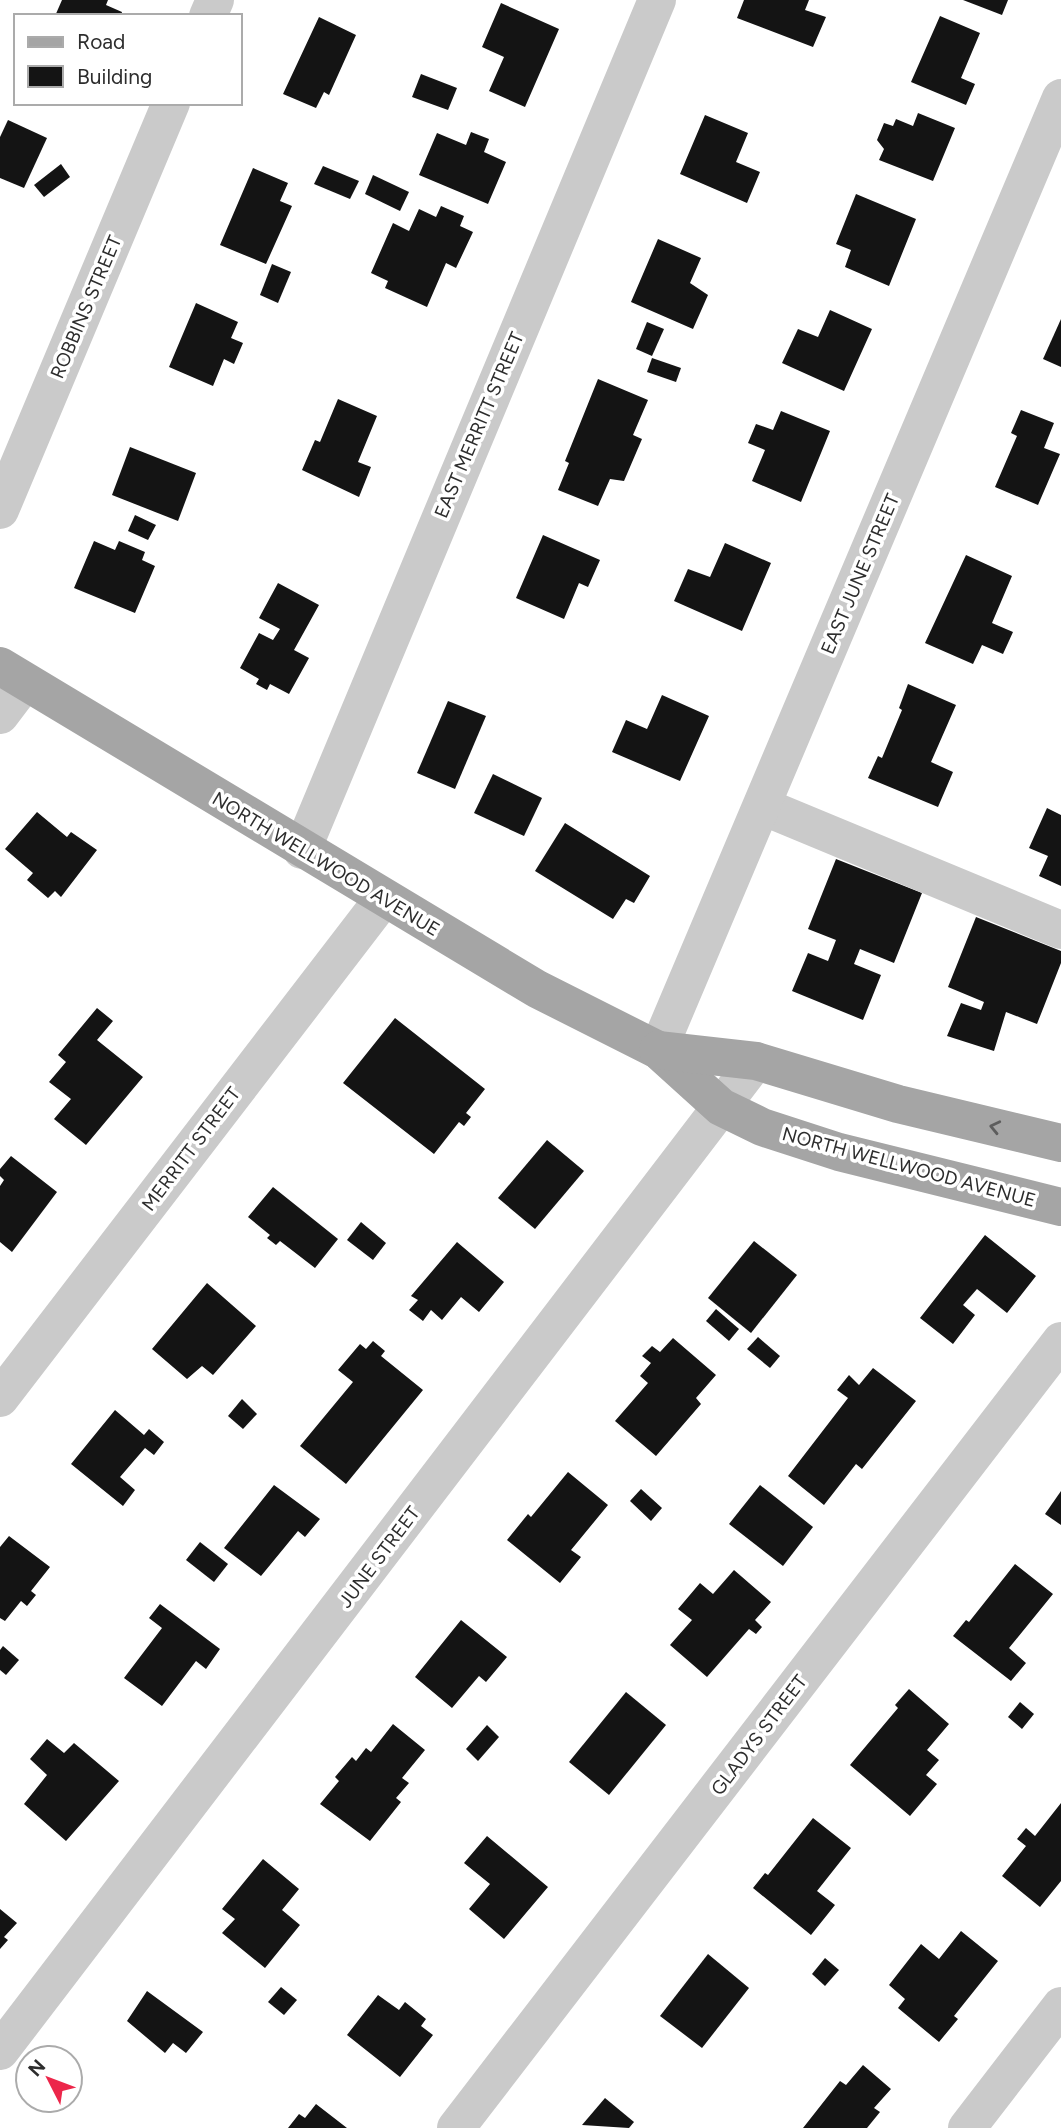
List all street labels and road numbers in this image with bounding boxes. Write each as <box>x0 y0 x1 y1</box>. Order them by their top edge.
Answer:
street label: ROBBINS STREET <box>46 232 127 382</box>
street label: EAST MERRITT STREET <box>429 328 529 522</box>
street label: EAST JUNE STREET <box>816 490 904 658</box>
street label: NORTH WELLWOOD AVENUE <box>208 787 444 941</box>
street label: MERRITT STREET <box>137 1082 245 1215</box>
street label: NORTH WELLWOOD AVENUE <box>780 1122 1038 1212</box>
street label: JUNE STREET <box>333 1501 425 1612</box>
street label: GLADYS STREET <box>706 1670 812 1800</box>

